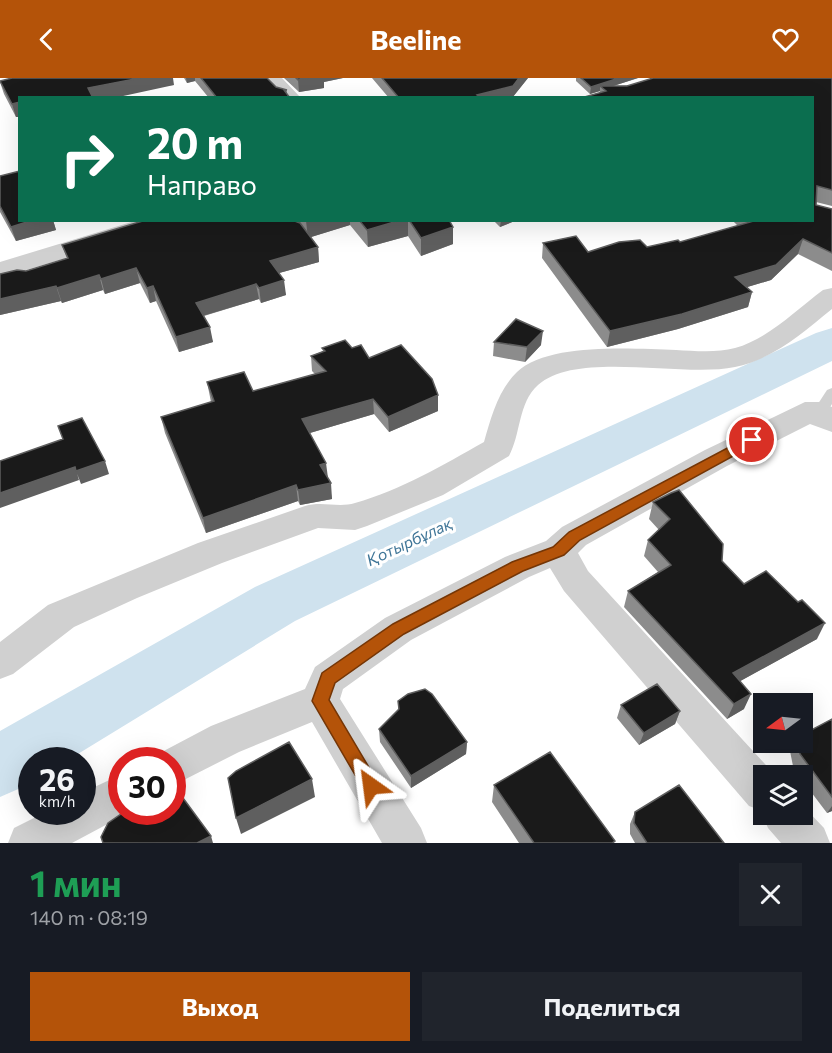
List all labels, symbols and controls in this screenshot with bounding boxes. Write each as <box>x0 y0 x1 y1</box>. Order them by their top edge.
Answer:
icon: back <box>30 23 63 56</box>
text: Beeline <box>370 23 462 56</box>
icon: heart <box>769 23 802 56</box>
text: 20 m <box>147 116 243 168</box>
icon: right <box>48 120 126 198</box>
text: Направо <box>147 168 257 201</box>
pin <box>726 414 777 465</box>
icon: arrive <box>735 423 768 456</box>
water label: Қотырбұлақ <box>363 513 455 569</box>
north arrow <box>753 693 813 753</box>
map controls <box>753 693 813 825</box>
speed limit sign: 30 <box>108 747 186 825</box>
position arrow <box>339 754 403 818</box>
text: 26 <box>39 760 75 797</box>
button: layers <box>753 765 813 825</box>
text: km/h <box>39 792 75 810</box>
text: 1 мин <box>30 860 122 904</box>
button: close <box>739 863 802 926</box>
text: 140 m · 08:19 <box>30 905 148 929</box>
button: Выход <box>30 972 410 1041</box>
button: Поделиться <box>422 972 802 1041</box>

